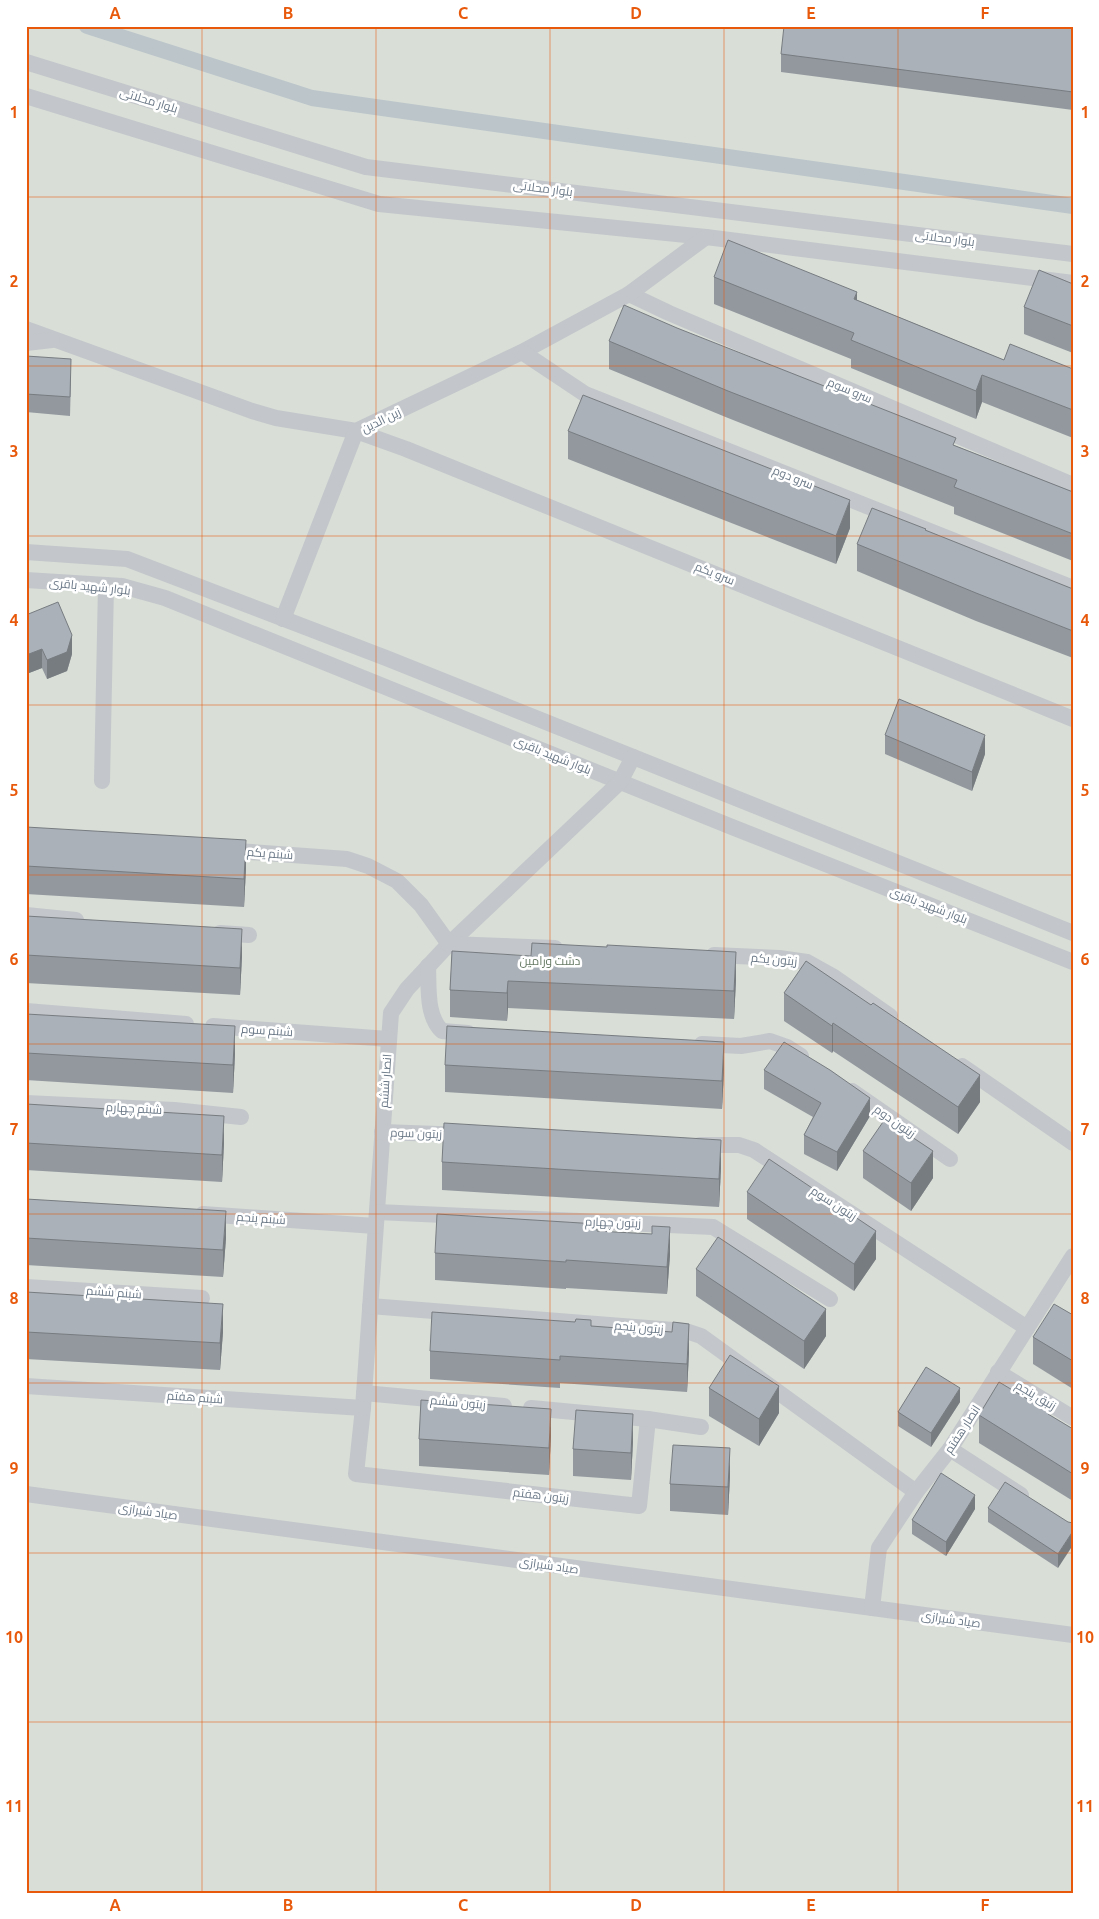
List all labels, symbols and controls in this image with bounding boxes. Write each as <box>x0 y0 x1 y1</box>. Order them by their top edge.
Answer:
text: A <box>109 4 121 22</box>
text: B <box>283 4 293 22</box>
text: C <box>458 4 468 22</box>
text: D <box>630 4 642 22</box>
text: E <box>806 4 816 22</box>
text: F <box>981 4 990 22</box>
street label: بلوار محلاتی <box>118 85 179 116</box>
text: 1 <box>9 103 19 121</box>
text: 1 <box>1080 103 1090 121</box>
street label: بلوار محلاتی <box>512 178 573 199</box>
street label: بلوار محلاتی <box>914 228 975 249</box>
text: 2 <box>9 272 19 290</box>
text: 2 <box>1080 272 1090 290</box>
street label: سرو سوم <box>825 375 874 407</box>
street label: زین الدین <box>359 405 403 436</box>
text: 3 <box>9 442 19 460</box>
text: 3 <box>1080 442 1090 460</box>
street label: سرو دوم <box>770 463 815 493</box>
street label: سرو یکم <box>693 559 737 589</box>
street label: بلوار شهید باقری <box>48 575 131 598</box>
text: 4 <box>9 611 19 629</box>
text: 4 <box>1080 611 1090 629</box>
street label: بلوار شهید باقری <box>512 734 593 777</box>
text: 5 <box>9 781 19 799</box>
text: 5 <box>1080 781 1090 799</box>
street label: شبنم یکم <box>246 845 294 863</box>
street label: بلوار شهید باقری <box>888 884 970 927</box>
text: 6 <box>9 950 19 968</box>
street label: زیتون یکم <box>750 950 798 969</box>
text: 6 <box>1080 950 1090 968</box>
park label: دشت ورامین <box>520 954 581 968</box>
street label: شبنم سوم <box>240 1022 293 1040</box>
street label: انصار ششم <box>377 1053 395 1109</box>
street label: شبنم چهارم <box>105 1100 163 1119</box>
street label: زیتون دوم <box>871 1102 918 1142</box>
text: 7 <box>9 1120 19 1138</box>
text: 7 <box>1080 1120 1090 1138</box>
street label: زیتون سوم <box>390 1126 442 1142</box>
street label: زیتون سوم <box>808 1183 859 1224</box>
street label: شبنم پنجم <box>236 1210 286 1229</box>
street label: زیتون چهارم <box>585 1215 641 1232</box>
street label: شبنم ششم <box>86 1284 142 1302</box>
text: 8 <box>9 1289 19 1307</box>
text: 8 <box>1080 1289 1090 1307</box>
street label: زیتون پنجم <box>614 1318 664 1339</box>
street label: زنبق پنجم <box>1012 1378 1059 1415</box>
street label: شبنم هفتم <box>166 1389 224 1407</box>
street label: زیتون ششم <box>430 1393 486 1413</box>
street label: انصار هفتم <box>942 1402 984 1457</box>
text: 9 <box>9 1459 19 1477</box>
text: 9 <box>1080 1459 1090 1477</box>
street label: زیتون هفتم <box>512 1485 570 1507</box>
street label: صیاد شیرازی <box>117 1500 178 1523</box>
street label: صیاد شیرازی <box>518 1554 579 1577</box>
street label: صیاد شیرازی <box>920 1608 981 1631</box>
text: 10 <box>5 1628 23 1646</box>
text: 10 <box>1076 1628 1094 1646</box>
text: 11 <box>5 1797 23 1815</box>
text: 11 <box>1076 1797 1094 1815</box>
text: A <box>109 1896 121 1914</box>
text: B <box>283 1896 293 1914</box>
text: C <box>458 1896 468 1914</box>
text: D <box>630 1896 642 1914</box>
text: E <box>806 1896 816 1914</box>
text: F <box>981 1896 990 1914</box>

